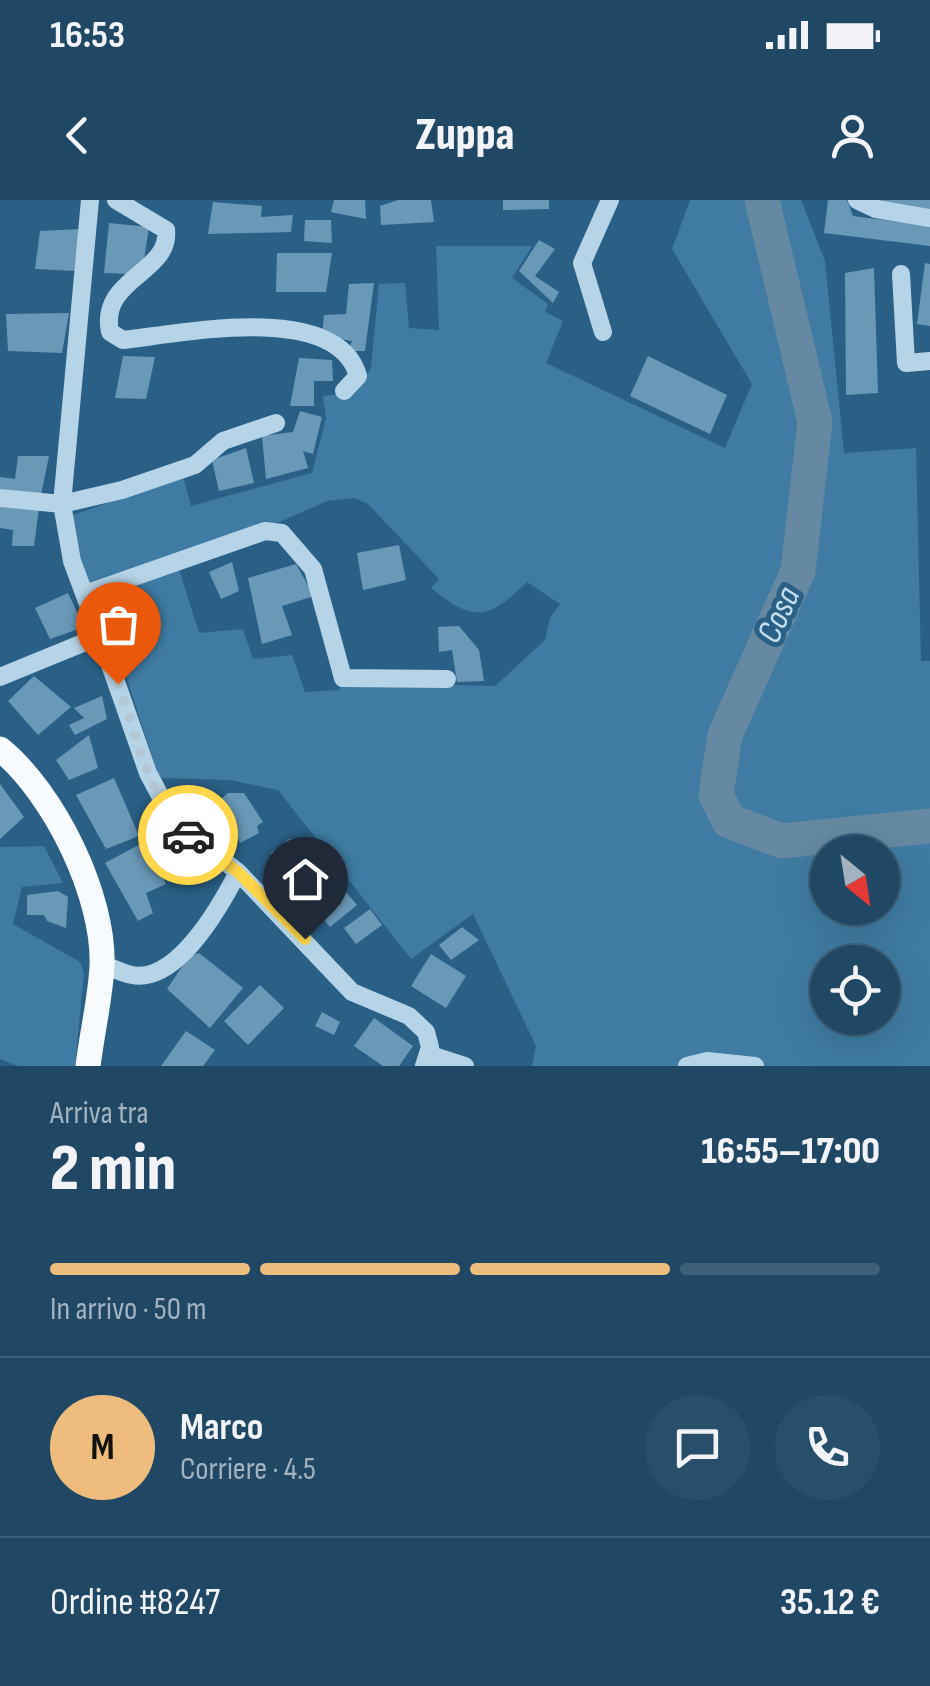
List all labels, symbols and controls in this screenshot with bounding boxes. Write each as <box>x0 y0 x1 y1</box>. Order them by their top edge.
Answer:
text: 16:53 <box>50 13 125 58</box>
icon: back <box>50 108 105 163</box>
text: Zuppa <box>416 108 514 163</box>
icon: person <box>825 108 880 163</box>
water label: Cosa <box>748 580 810 650</box>
pin <box>76 582 161 685</box>
icon: bag <box>91 597 146 652</box>
courier <box>138 785 238 885</box>
icon: car <box>161 808 216 863</box>
north arrow <box>810 835 900 925</box>
map controls <box>810 835 900 1035</box>
pin <box>263 837 348 940</box>
icon: home <box>278 852 333 907</box>
button: locate <box>810 945 900 1035</box>
text: Arriva tra <box>50 1094 149 1133</box>
text: 16:55–17:00 <box>701 1129 880 1174</box>
text: 2 min <box>50 1131 176 1209</box>
text: In arrivo · 50 m <box>50 1290 207 1329</box>
button: chat <box>645 1395 750 1500</box>
button: phone <box>775 1395 880 1500</box>
text: Marco <box>180 1405 263 1450</box>
text: M <box>90 1425 115 1470</box>
text: Corriere · 4.5 <box>180 1450 316 1489</box>
text: Ordine #8247 <box>50 1580 220 1625</box>
text: 35.12 € <box>780 1580 880 1625</box>

